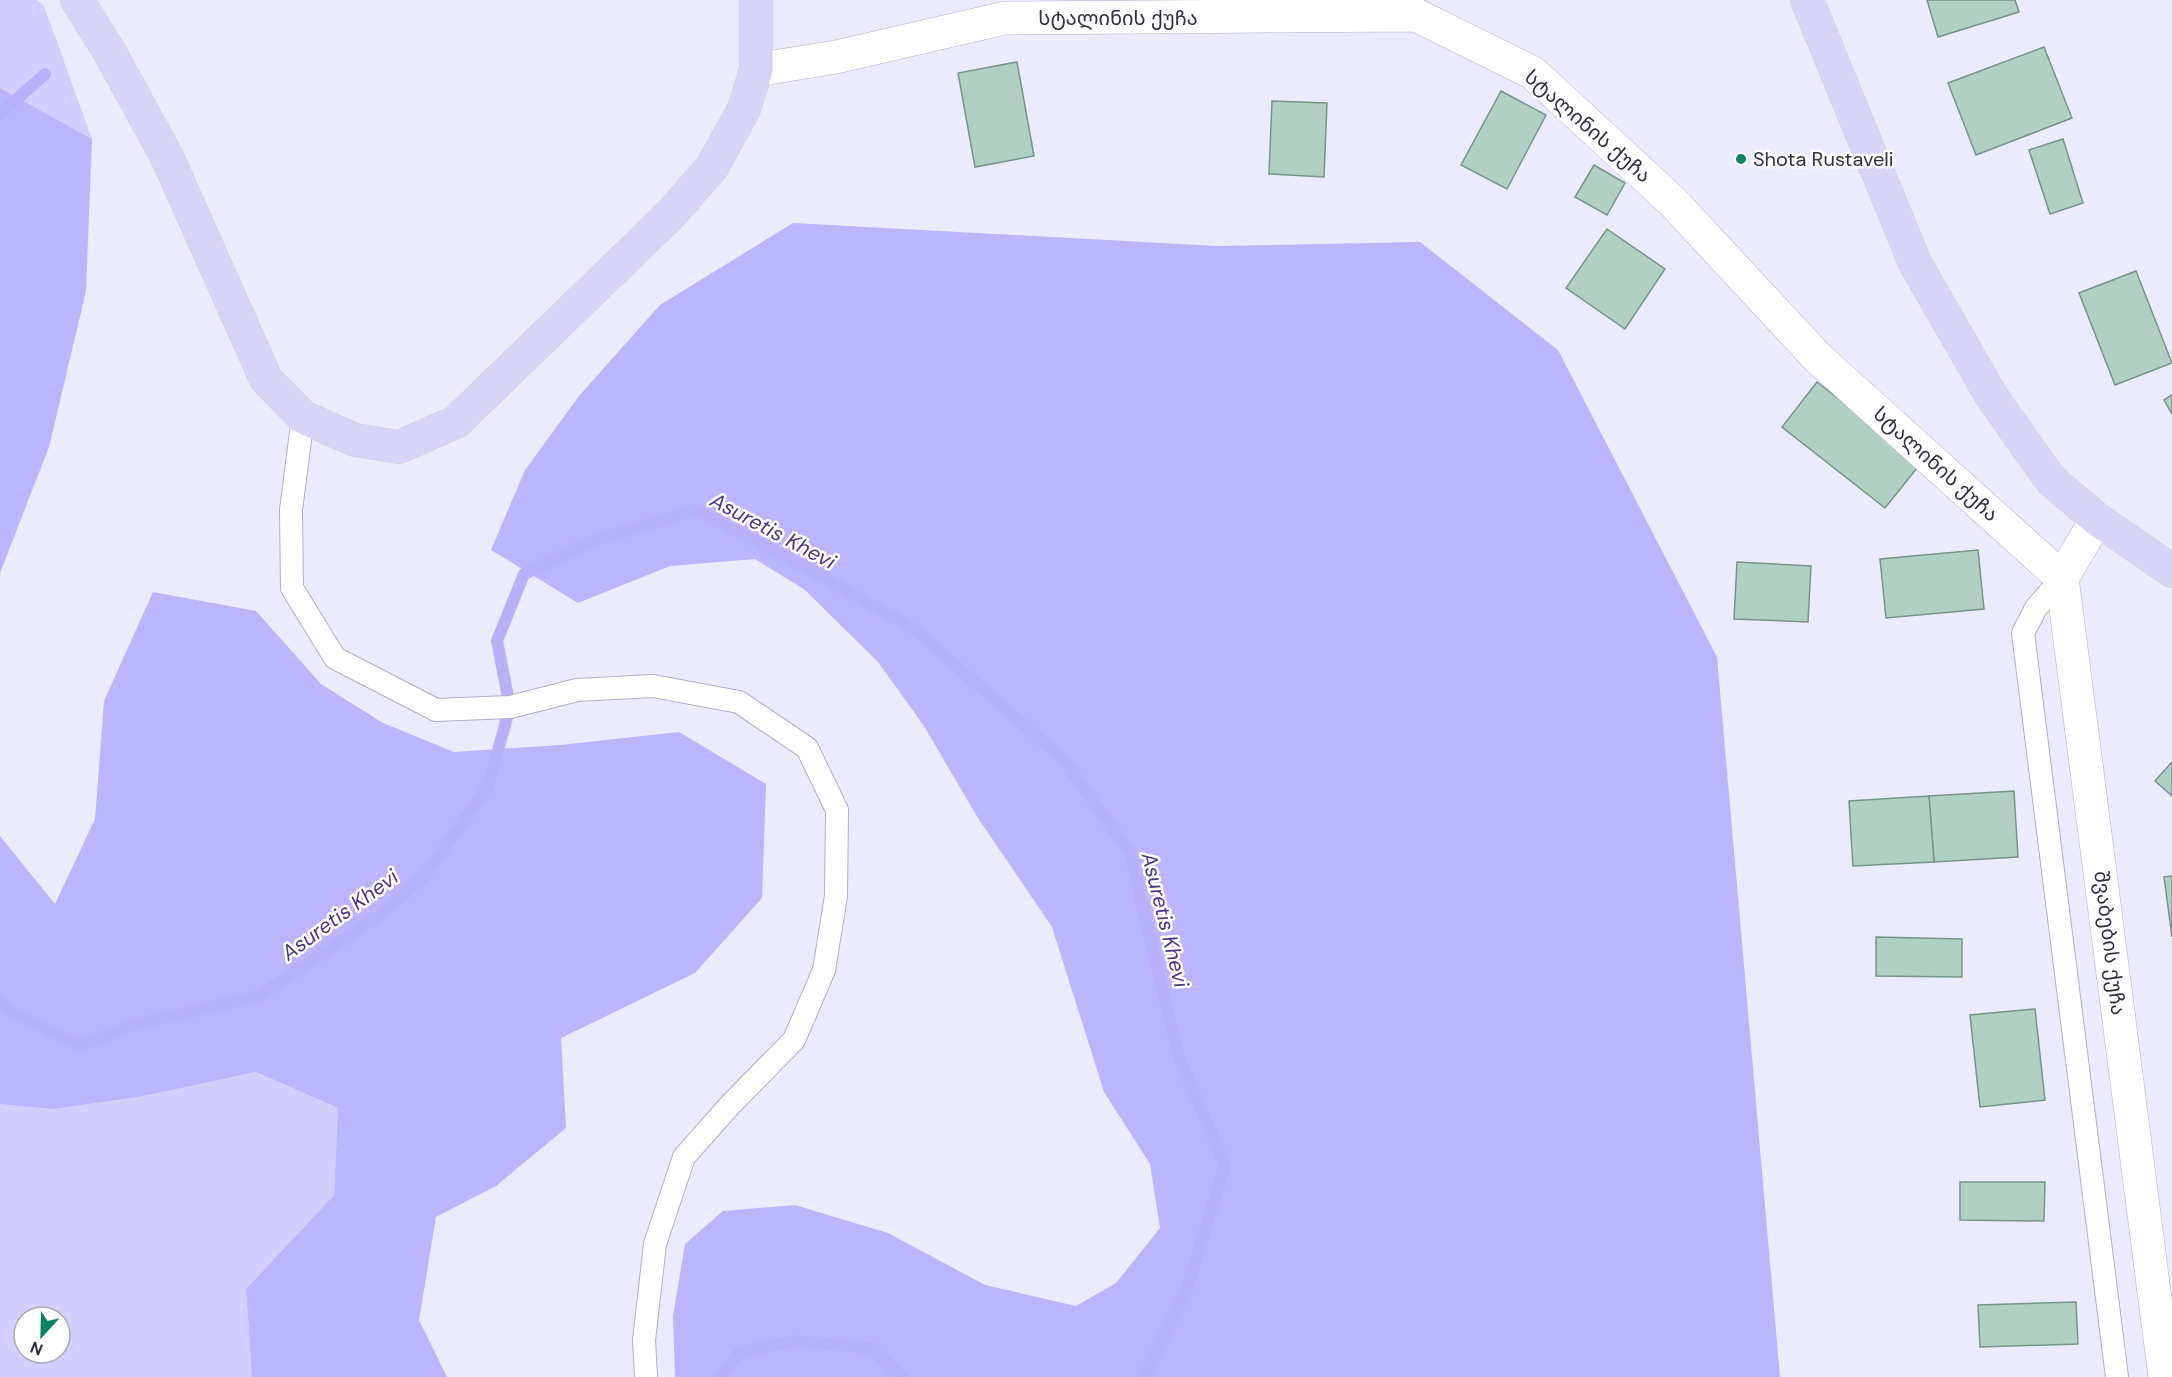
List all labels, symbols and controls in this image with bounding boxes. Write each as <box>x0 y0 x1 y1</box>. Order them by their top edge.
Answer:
street label: სტალინის ქუჩა <box>1038 5 1198 31</box>
street label: სტალინის ქუჩა <box>1519 64 1657 188</box>
place label: Shota Rustaveli <box>1753 146 1894 172</box>
marker: Shota Rustaveli <box>1734 152 1748 166</box>
street label: სტალინის ქუჩა <box>1868 401 2004 527</box>
water label: Asuretis Khevi <box>705 486 841 576</box>
water label: Asuretis Khevi <box>1134 849 1196 991</box>
water label: Asuretis Khevi <box>275 863 405 967</box>
street label: შვაბების ქუჩა <box>2088 869 2132 1017</box>
north arrow <box>12 1305 72 1365</box>
text: N <box>27 1337 46 1360</box>

